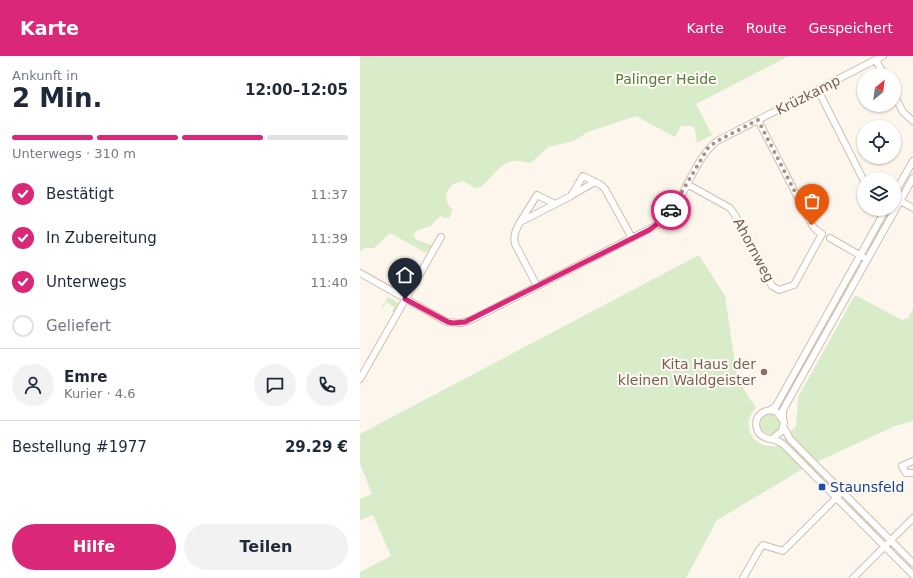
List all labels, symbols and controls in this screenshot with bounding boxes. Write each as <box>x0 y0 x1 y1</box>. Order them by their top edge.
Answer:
text: Karte <box>20 17 79 39</box>
text: Karte <box>686 20 724 36</box>
text: Route <box>746 20 786 36</box>
text: Gespeichert <box>808 20 893 36</box>
text: Ankunft in <box>12 68 78 83</box>
north arrow <box>857 68 901 112</box>
map controls <box>857 68 901 216</box>
park label: Palinger Heide <box>615 71 717 87</box>
street label: Krüzkamp <box>773 72 843 118</box>
text: 12:00–12:05 <box>245 81 348 99</box>
text: 2 Min. <box>12 83 102 113</box>
button: locate <box>857 120 901 164</box>
text: Unterwegs · 310 m <box>12 146 136 161</box>
button: layers <box>857 172 901 216</box>
icon: check <box>12 183 34 205</box>
pin <box>795 184 829 225</box>
text: Bestätigt <box>46 185 114 203</box>
text: 11:37 <box>311 187 348 202</box>
courier <box>651 190 691 230</box>
icon: bag <box>801 190 823 212</box>
icon: car <box>660 199 682 221</box>
street label: Ahornweg <box>730 215 778 285</box>
icon: check <box>12 227 34 249</box>
text: In Zubereitung <box>46 229 157 247</box>
text: 11:39 <box>311 231 348 246</box>
pin <box>388 258 422 299</box>
icon: home <box>394 264 416 286</box>
icon: check <box>12 271 34 293</box>
text: Unterwegs <box>46 273 127 291</box>
text: 11:40 <box>311 275 348 290</box>
text: Geliefert <box>46 317 111 335</box>
place label: Kita Haus der kleinen Waldgeister <box>618 356 756 388</box>
button: person <box>12 364 54 406</box>
button: chat <box>254 364 296 406</box>
button: phone <box>306 364 348 406</box>
marker: Kita Haus der kleinen Waldgeister <box>759 367 769 377</box>
text: Emre <box>64 368 107 386</box>
text: Kurier · 4.6 <box>64 386 136 401</box>
text: Bestellung #1977 <box>12 438 147 456</box>
text: 29.29 € <box>285 438 348 456</box>
place label: Staunsfeld <box>830 479 904 495</box>
marker: Staunsfeld <box>817 482 827 492</box>
button: Hilfe <box>12 524 176 570</box>
button: Teilen <box>184 524 348 570</box>

